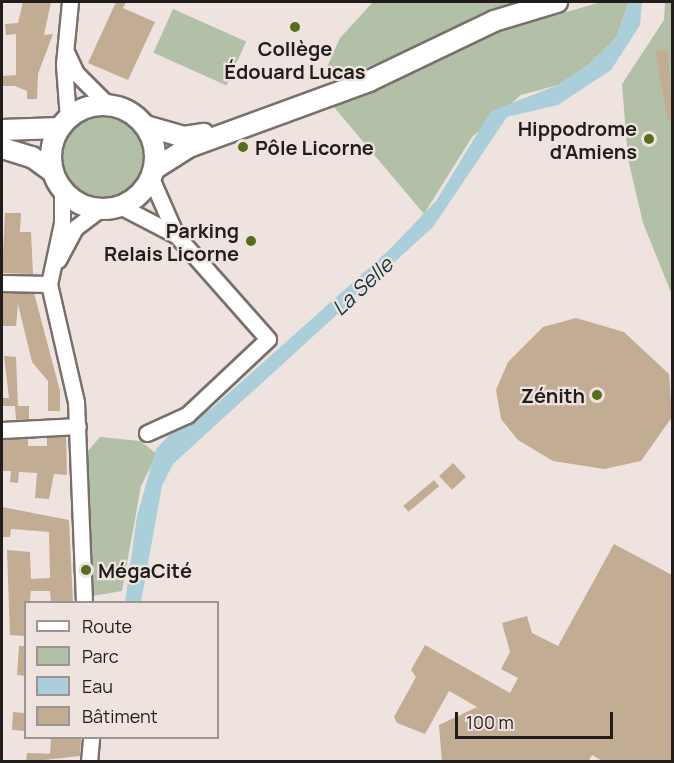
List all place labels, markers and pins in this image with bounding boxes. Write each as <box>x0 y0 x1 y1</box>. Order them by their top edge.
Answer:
marker: Collège Édouard Lucas <box>288 20 302 34</box>
place label: Collège Édouard Lucas <box>224 36 366 83</box>
place label: Hippodrome d'Amiens <box>518 116 637 163</box>
marker: Hippodrome d'Amiens <box>642 132 656 146</box>
place label: Pôle Licorne <box>255 135 374 159</box>
marker: Pôle Licorne <box>236 140 250 154</box>
place label: Parking Relais Licorne <box>104 218 239 265</box>
marker: Parking Relais Licorne <box>244 234 258 248</box>
place label: Zénith <box>521 383 585 407</box>
marker: Zénith <box>590 388 604 402</box>
place label: MégaCité <box>98 558 192 582</box>
marker: MégaCité <box>79 563 93 577</box>

